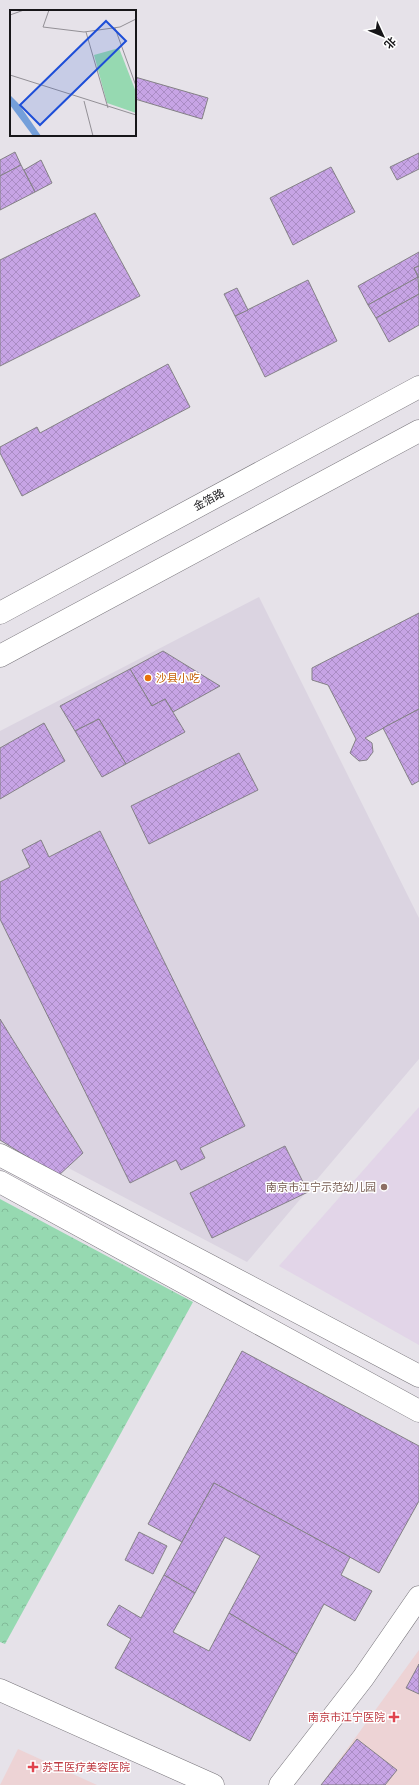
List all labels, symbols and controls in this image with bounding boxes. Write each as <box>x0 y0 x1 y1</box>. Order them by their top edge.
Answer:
inset map <box>10 10 136 136</box>
north arrow <box>363 16 403 56</box>
text: 北 <box>381 33 399 52</box>
street label: 金箔路 <box>191 486 227 514</box>
place label: 沙县小吃 <box>156 671 200 686</box>
marker: 沙县小吃 <box>143 673 153 683</box>
place label: 南京市江宁示范幼儿园 <box>266 1180 376 1195</box>
marker: 南京市江宁示范幼儿园 <box>379 1182 389 1192</box>
place label: 南京市江宁医院 <box>308 1710 385 1725</box>
marker: 南京市江宁医院 <box>388 1711 400 1723</box>
place label: 苏王医疗美容医院 <box>42 1760 130 1775</box>
marker: 苏王医疗美容医院 <box>27 1761 39 1773</box>

